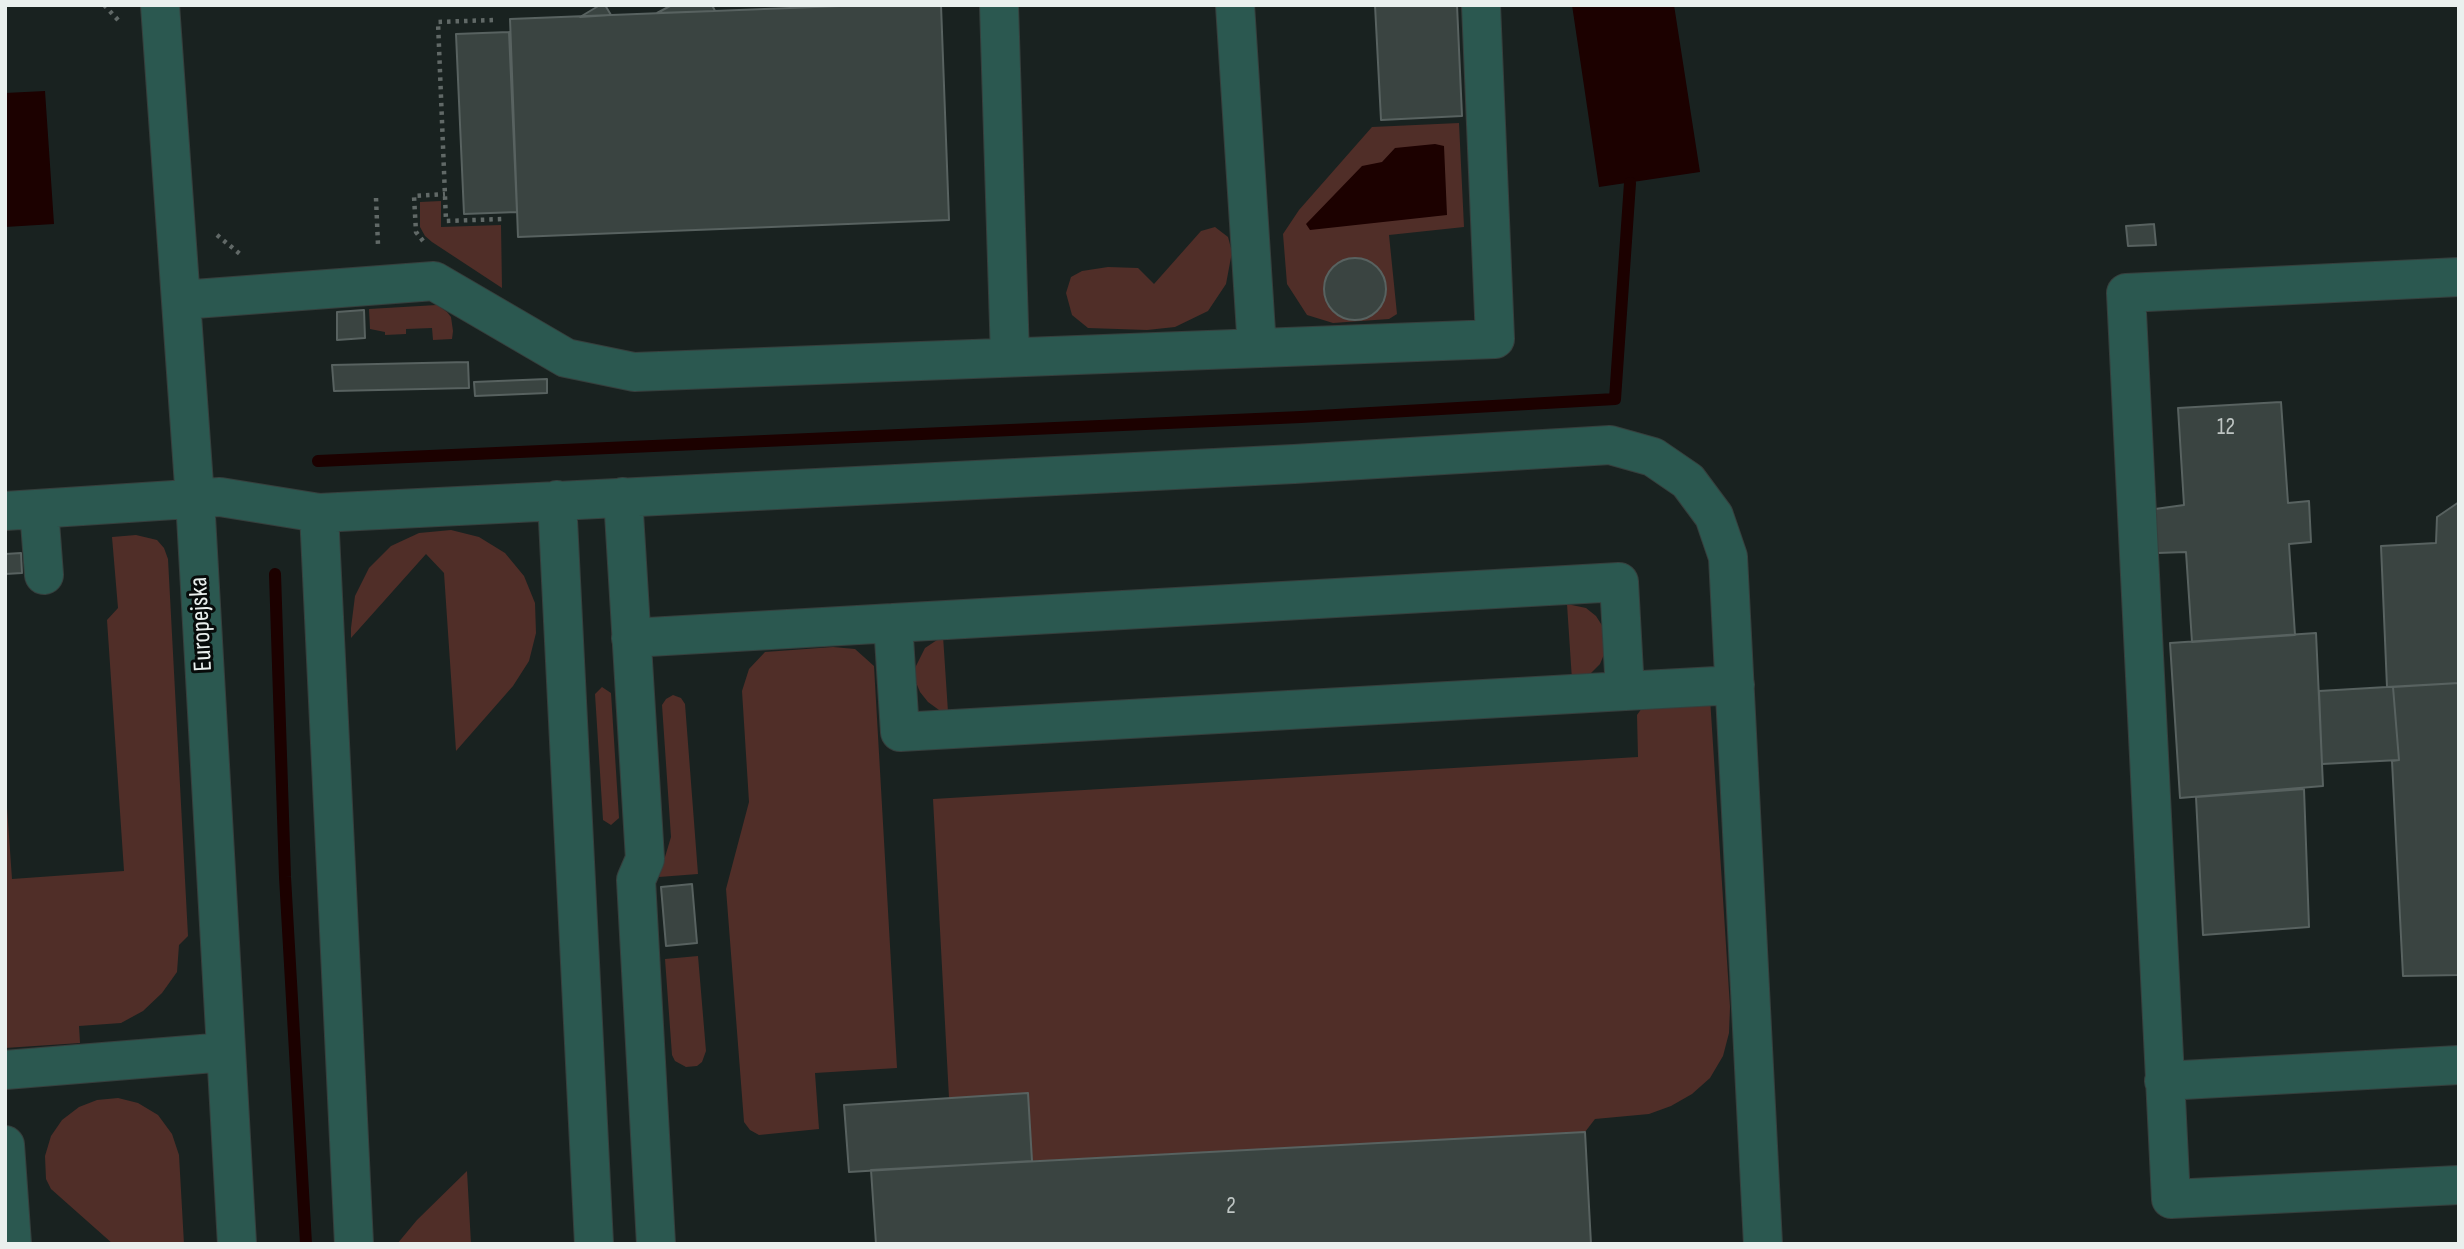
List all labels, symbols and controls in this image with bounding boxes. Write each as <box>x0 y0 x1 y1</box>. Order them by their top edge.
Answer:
house number: 12 <box>2217 414 2235 442</box>
street label: Europejska <box>184 576 220 672</box>
house number: 2 <box>1226 1193 1236 1221</box>

